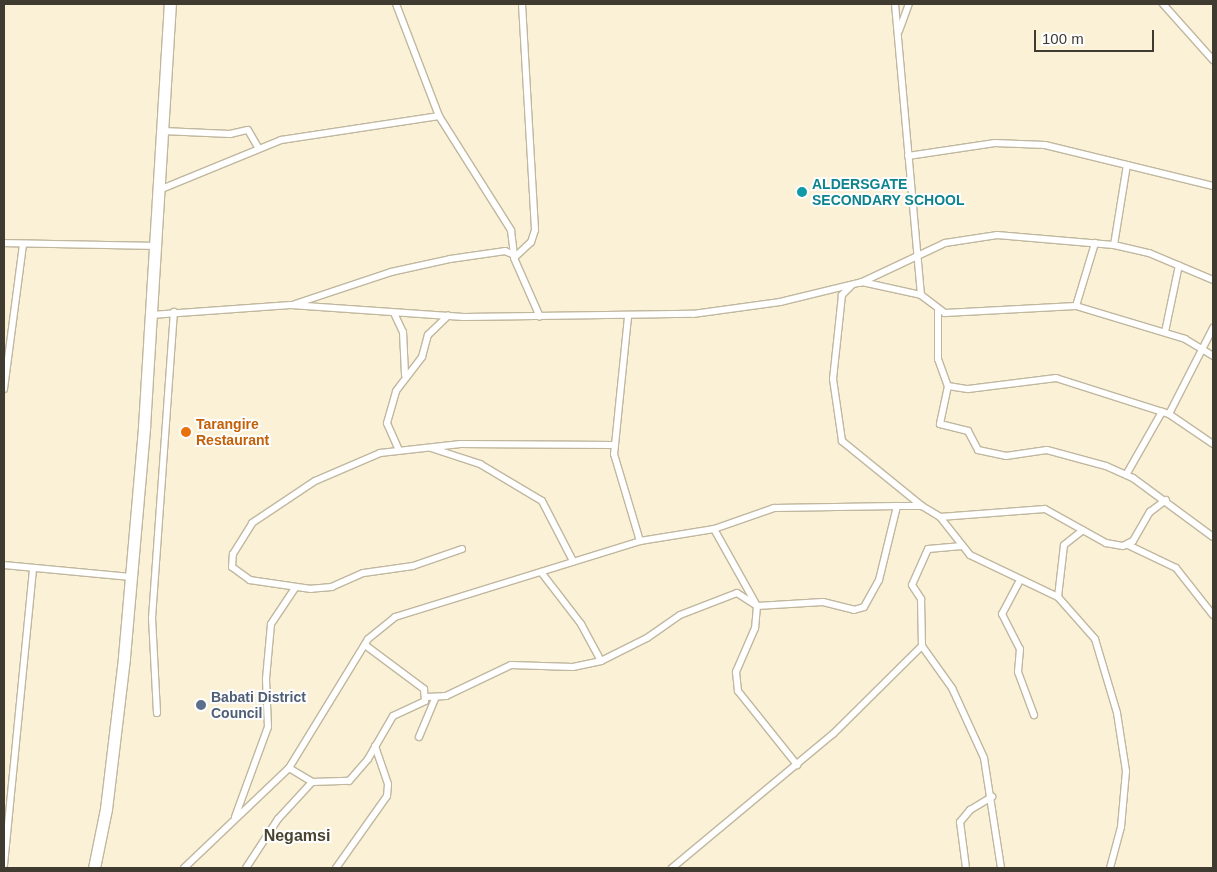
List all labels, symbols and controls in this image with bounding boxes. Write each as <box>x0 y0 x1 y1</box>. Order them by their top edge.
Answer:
scale bar <box>1037 20 1157 52</box>
text: 100 m <box>1042 30 1084 47</box>
place label: ALDERSGATE SECONDARY SCHOOL <box>812 176 965 208</box>
marker: ALDERSGATE SECONDARY SCHOOL <box>796 186 808 198</box>
place label: Tarangire Restaurant <box>196 416 269 448</box>
marker: Tarangire Restaurant <box>180 426 192 438</box>
place label: Babati District Council <box>211 689 306 722</box>
marker: Babati District Council <box>195 699 207 711</box>
district label: Negamsi <box>264 826 330 846</box>

